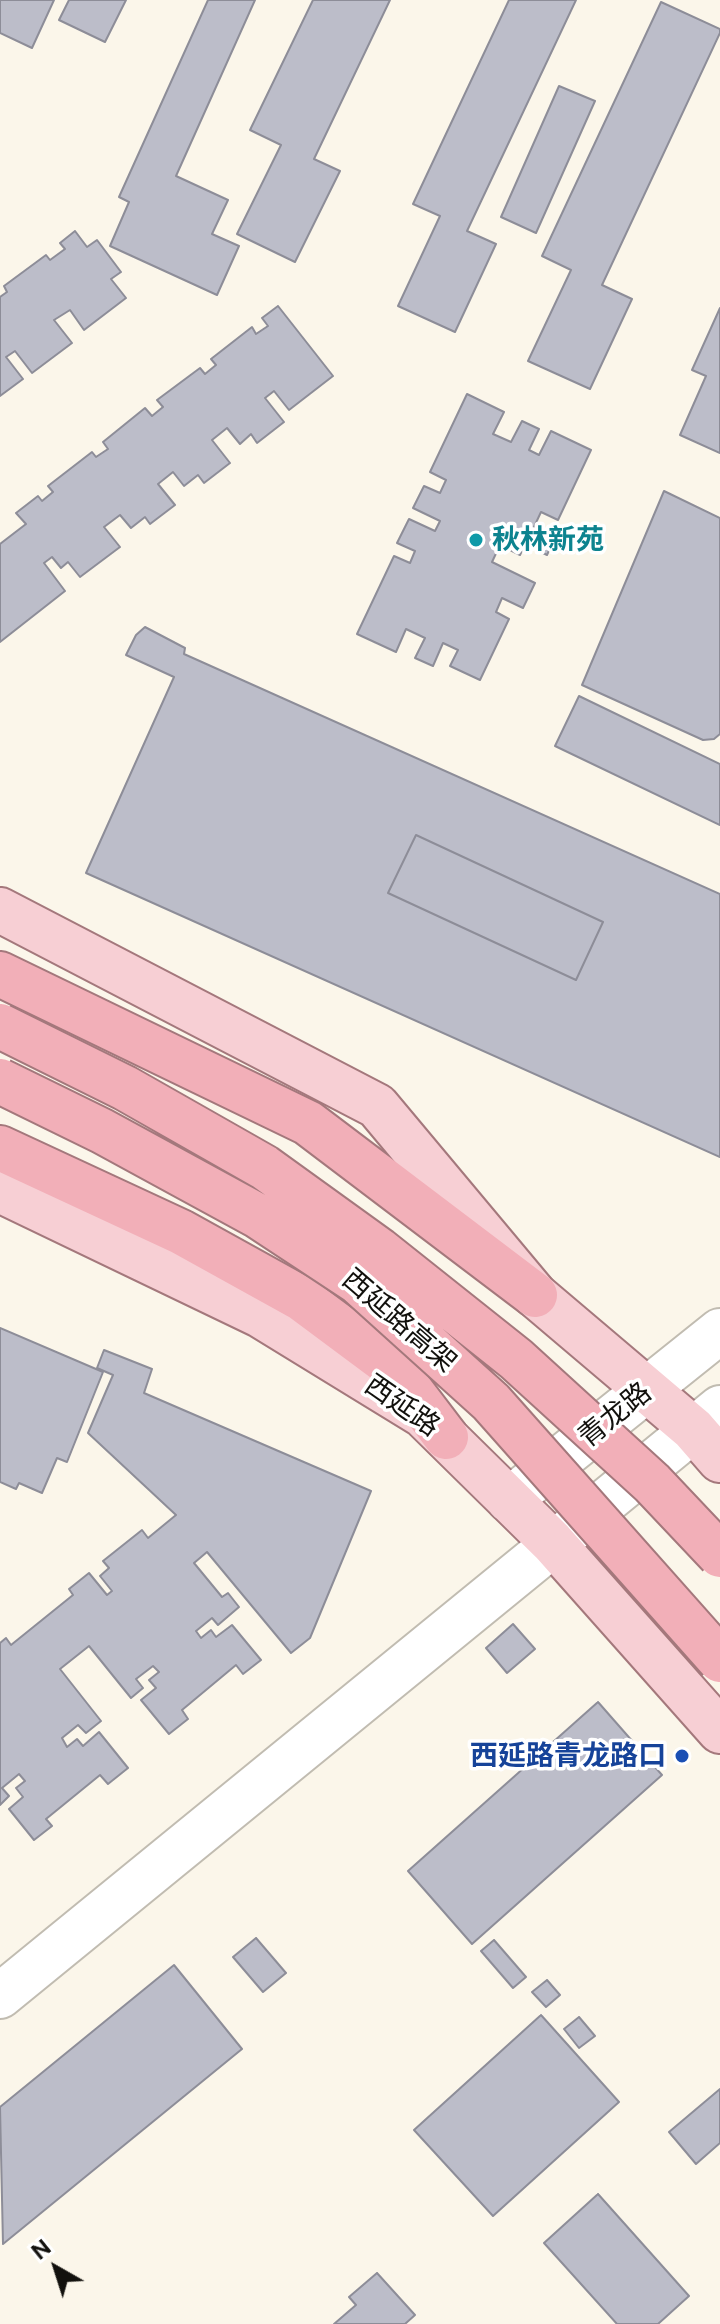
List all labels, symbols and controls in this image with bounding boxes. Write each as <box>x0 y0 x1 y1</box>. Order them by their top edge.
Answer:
place label: 秋林新苑 <box>492 523 604 557</box>
marker: 秋林新苑 <box>467 531 485 549</box>
street label: 西延路高架 <box>335 1262 463 1380</box>
street label: 西延路 <box>358 1368 446 1444</box>
street label: 青龙路 <box>572 1376 658 1454</box>
place label: 西延路青龙路口 <box>470 1739 666 1773</box>
marker: 西延路青龙路口 <box>673 1747 691 1765</box>
north arrow <box>16 2228 96 2308</box>
text: N <box>26 2234 56 2265</box>

